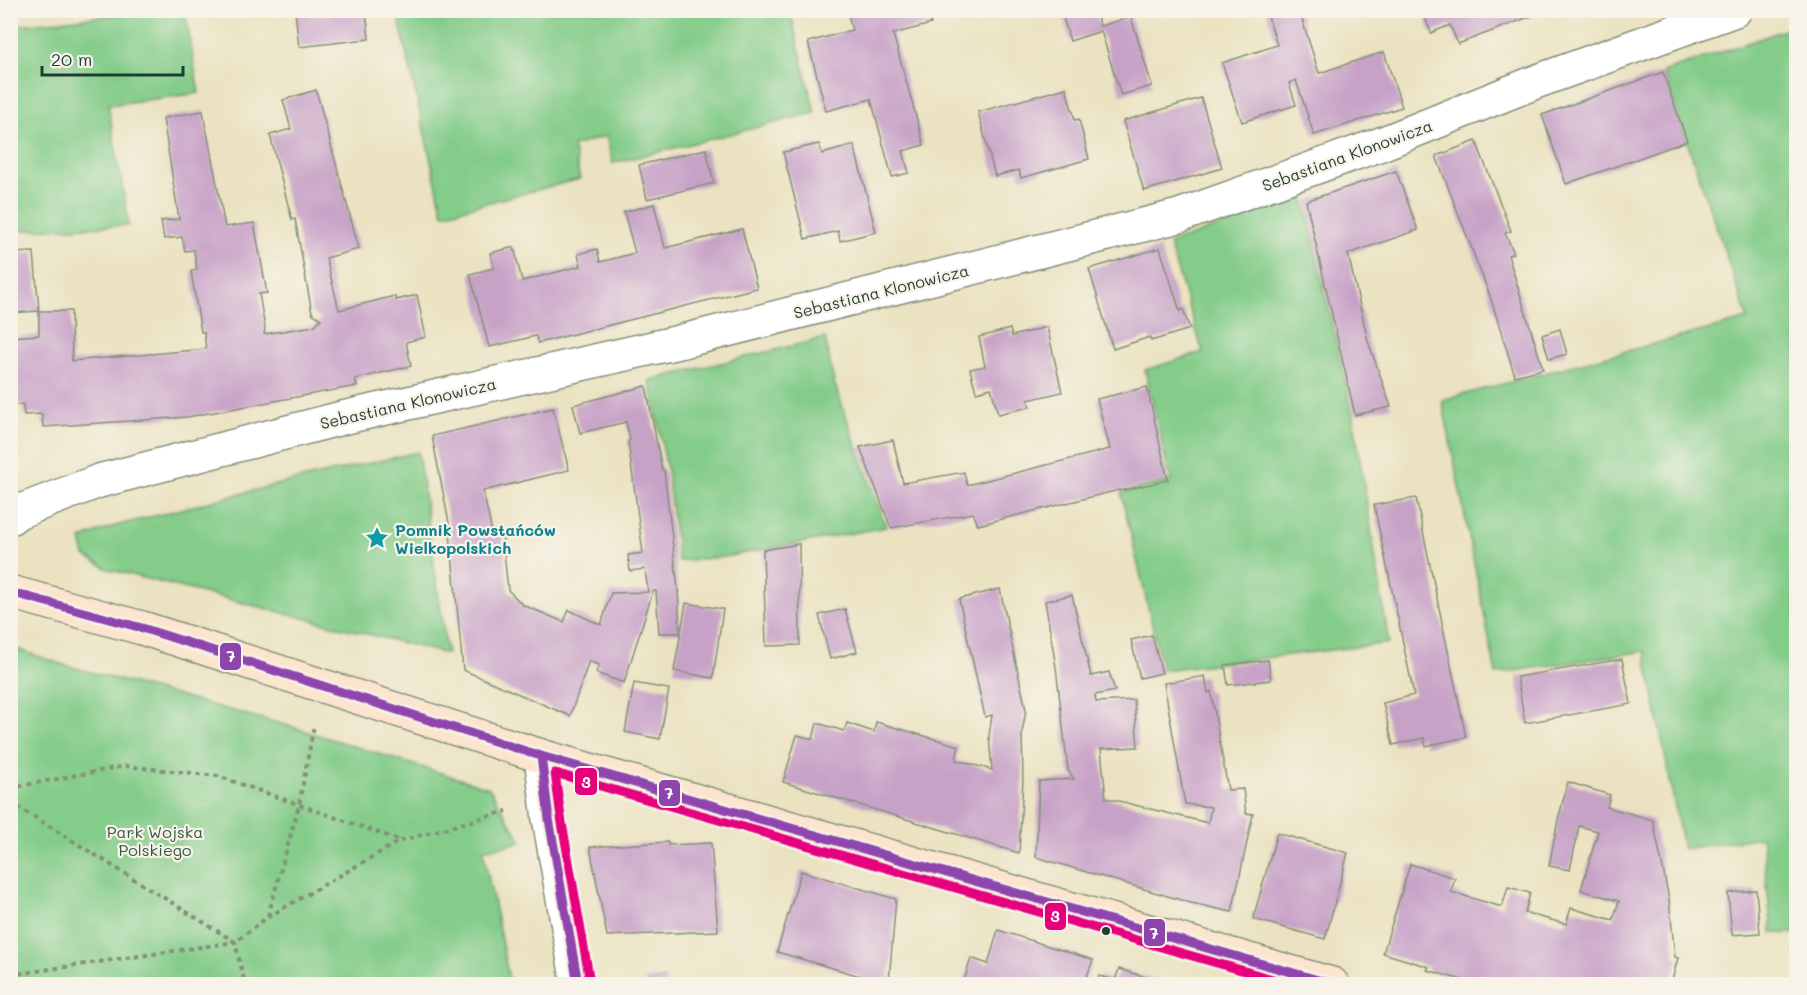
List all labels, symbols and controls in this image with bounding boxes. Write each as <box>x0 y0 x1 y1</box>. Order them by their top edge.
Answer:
scale bar <box>42 39 183 77</box>
text: 20 m <box>51 47 92 71</box>
street label: Sebastiana Klonowicza <box>1259 114 1435 196</box>
street label: Sebastiana Klonowicza <box>791 259 971 323</box>
street label: Sebastiana Klonowicza <box>318 373 498 433</box>
place label: Pomnik Powstańców Wielkopolskich <box>395 519 556 558</box>
place icon: Pomnik Powstańców Wielkopolskich <box>364 525 390 551</box>
line badge: 7 <box>219 642 242 671</box>
text: 7 <box>227 645 236 666</box>
line badge: 3 <box>574 767 598 796</box>
text: 3 <box>581 771 591 792</box>
line badge: 7 <box>658 779 681 807</box>
text: 7 <box>665 782 674 803</box>
park label: Park Wojska Polskiego <box>107 821 203 860</box>
line badge: 3 <box>1044 902 1067 931</box>
text: 3 <box>1050 905 1060 926</box>
line badge: 7 <box>1143 918 1166 947</box>
text: 7 <box>1150 922 1159 943</box>
unlabelled marker <box>1100 925 1112 937</box>

